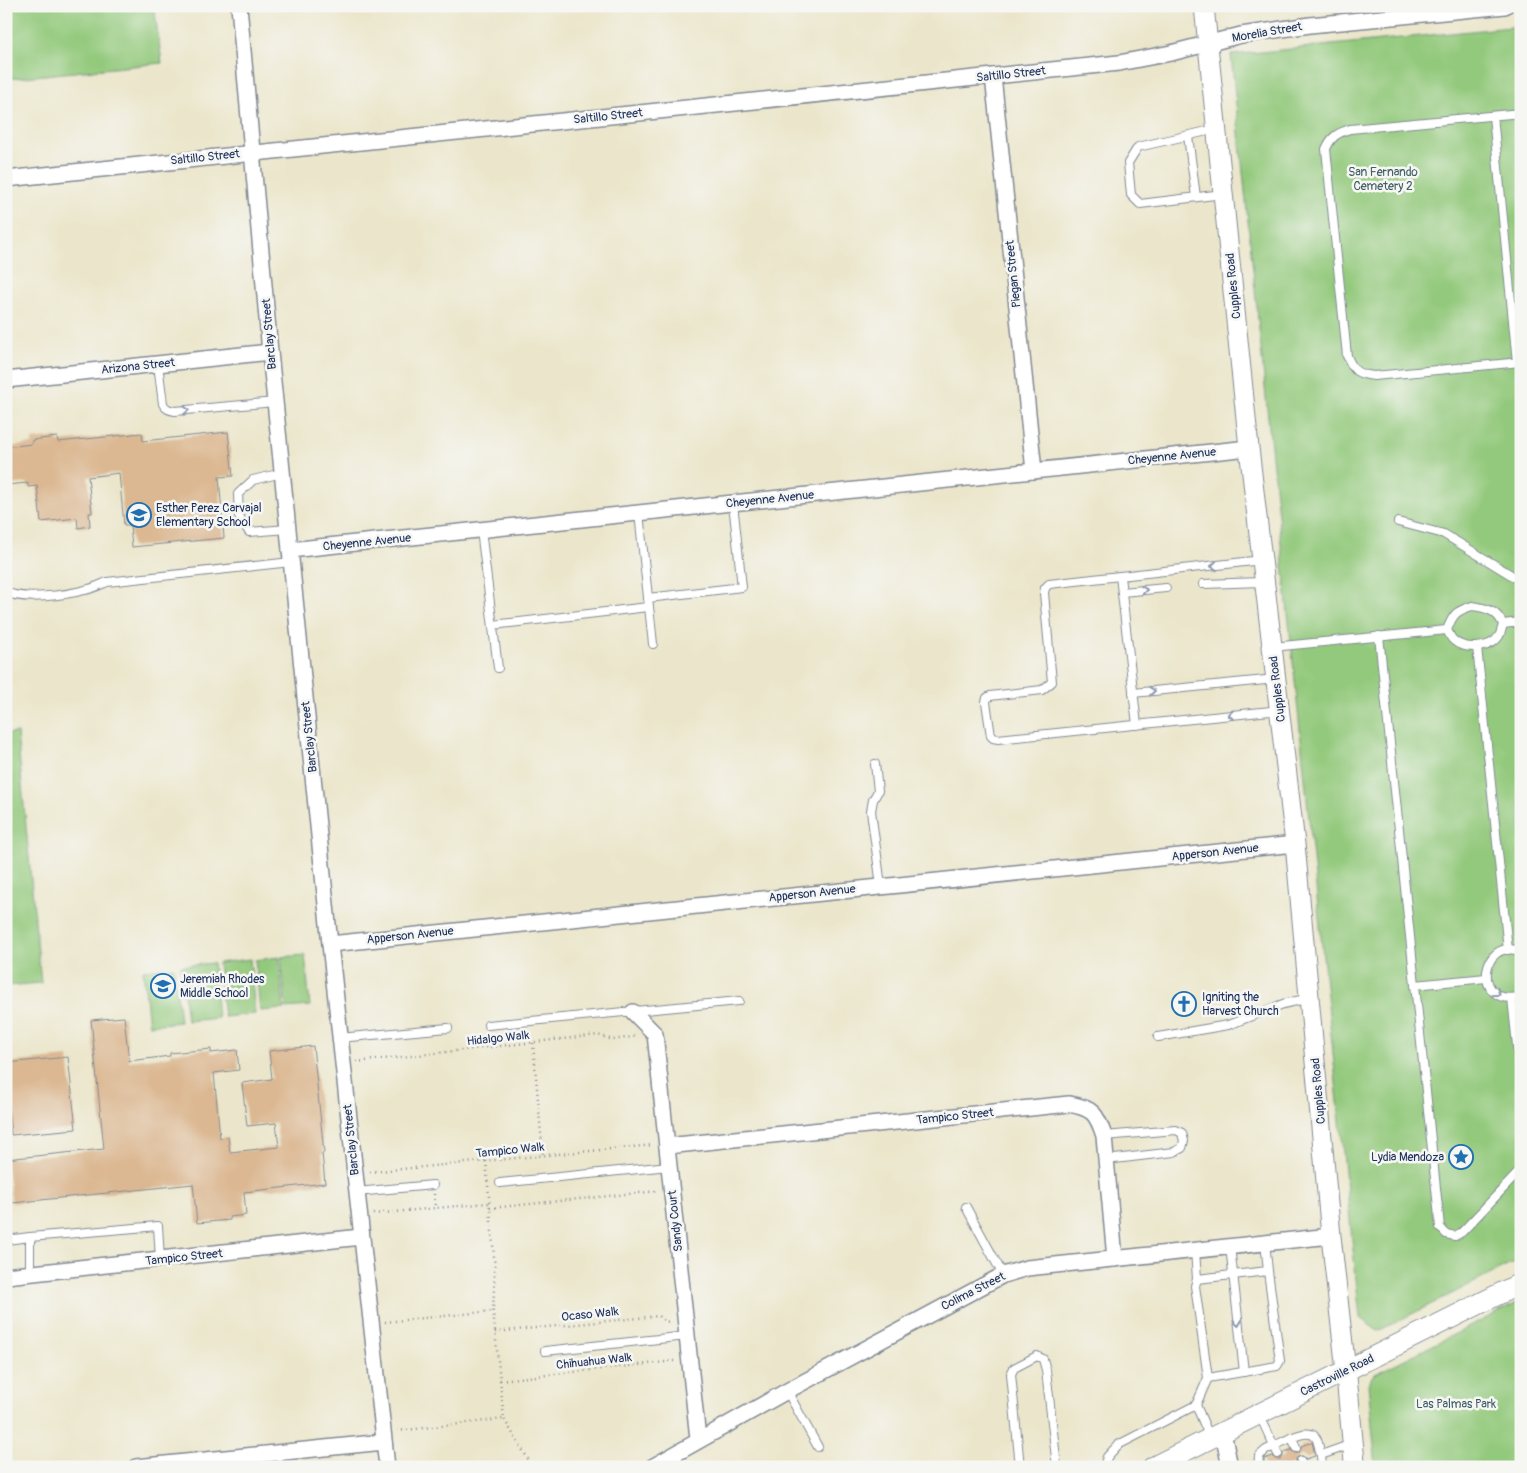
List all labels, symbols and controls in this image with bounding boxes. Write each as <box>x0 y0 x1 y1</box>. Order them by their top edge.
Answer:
street label: Morelia Street <box>1231 19 1303 46</box>
street label: Saltillo Street <box>976 63 1047 86</box>
street label: Saltillo Street <box>573 105 644 128</box>
street label: Saltillo Street <box>170 146 241 169</box>
park label: San Fernando Cemetery 2 <box>1348 165 1418 194</box>
street label: Piegan Street <box>1002 239 1025 308</box>
street label: Cupples Road <box>1223 252 1244 320</box>
street label: Barclay Street <box>259 298 280 370</box>
street label: Arizona Street <box>100 355 176 378</box>
one-way arrow <box>182 405 190 416</box>
street label: Cheyenne Avenue <box>1127 444 1217 469</box>
street label: Cheyenne Avenue <box>725 487 815 512</box>
place label: Esther Perez Carvajal Elementary School <box>156 501 262 530</box>
school or university icon: Esther Perez Carvajal Elementary School <box>126 502 152 528</box>
street label: Cheyenne Avenue <box>322 530 412 555</box>
one-way arrow <box>1210 560 1218 571</box>
one-way arrow <box>1140 585 1148 596</box>
street label: Cupples Road <box>1266 655 1289 723</box>
one-way arrow <box>1148 686 1156 697</box>
street label: Barclay Street <box>298 700 321 773</box>
one-way arrow <box>1227 709 1235 720</box>
street label: Apperson Avenue <box>1171 840 1259 865</box>
street label: Apperson Avenue <box>768 881 856 906</box>
street label: Apperson Avenue <box>366 923 454 948</box>
place label: Jeremiah Rhodes Middle School <box>180 972 265 1001</box>
school or university icon: Jeremiah Rhodes Middle School <box>150 973 176 999</box>
one-way arrow <box>1492 987 1501 996</box>
place label: Igniting the Harvest Church <box>1202 990 1279 1019</box>
church icon: Igniting the Harvest Church <box>1171 991 1197 1017</box>
street label: Hidalgo Walk <box>466 1028 530 1049</box>
street label: Cupples Road <box>1308 1057 1329 1125</box>
street label: Barclay Street <box>340 1103 363 1176</box>
street label: Tampico Street <box>916 1105 995 1128</box>
street label: Tampico Walk <box>475 1139 545 1162</box>
place icon: Lydia Mendoza <box>1448 1144 1474 1170</box>
place label: Lydia Mendoza <box>1371 1150 1444 1165</box>
street label: Sandy Court <box>665 1189 686 1252</box>
street label: Tampico Street <box>145 1246 224 1269</box>
street label: Colima Street <box>939 1269 1008 1314</box>
street label: Ocaso Walk <box>561 1304 619 1325</box>
one-way arrow <box>1232 1320 1243 1328</box>
street label: Chihuahua Walk <box>555 1350 633 1373</box>
street label: Castroville Road <box>1298 1351 1377 1400</box>
park label: Las Palmas Park <box>1416 1397 1496 1412</box>

